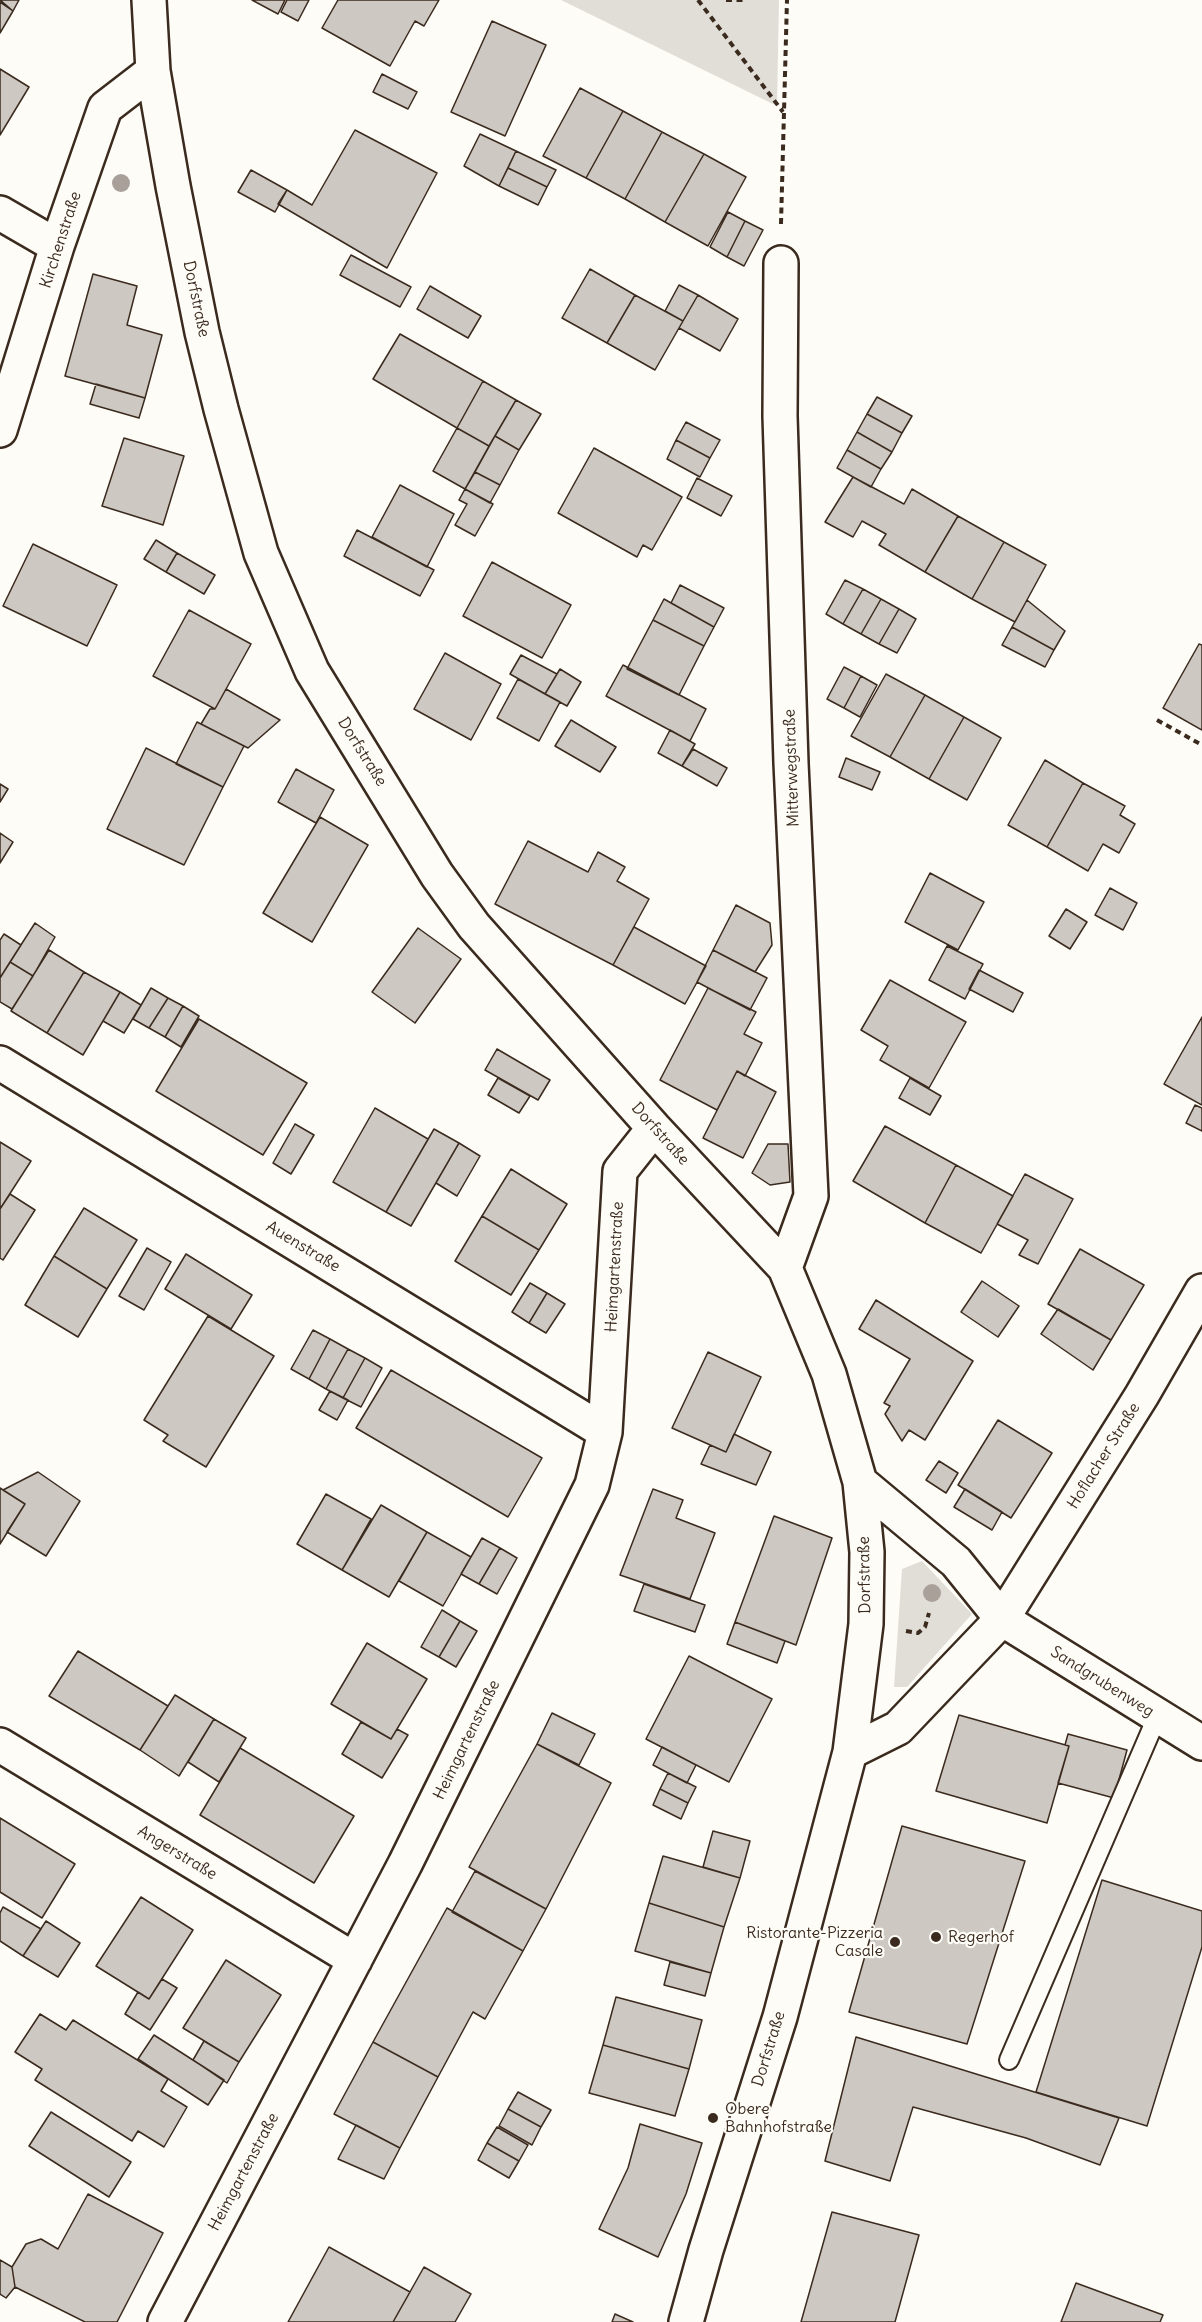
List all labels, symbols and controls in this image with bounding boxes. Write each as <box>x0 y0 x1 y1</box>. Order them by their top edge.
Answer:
street label: Kirchenstraße <box>36 189 86 291</box>
street label: Dorfstraße <box>179 259 213 339</box>
street label: Mitterwegstraße <box>780 709 804 827</box>
street label: Dorfstraße <box>333 714 391 790</box>
street label: Dorfstraße <box>627 1099 693 1169</box>
street label: Heimgartenstraße <box>602 1201 628 1333</box>
street label: Auenstraße <box>263 1217 343 1277</box>
street label: Hoflacher Straße <box>1064 1399 1144 1513</box>
street label: Dorfstraße <box>855 1536 875 1614</box>
street label: Sandgrubenweg <box>1047 1643 1157 1721</box>
street label: Heimgartenstraße <box>430 1677 504 1803</box>
street label: Angerstraße <box>134 1822 220 1884</box>
place label: Ristorante-Pizzeria Casale <box>746 1923 883 1961</box>
place label: Regerhof <box>948 1927 1014 1947</box>
marker: Regerhof <box>929 1930 943 1944</box>
marker: Ristorante-Pizzeria Casale <box>888 1935 902 1949</box>
street label: Dorfstraße <box>748 2009 790 2089</box>
place label: Obere Bahnhofstraße <box>725 2099 832 2137</box>
street label: Heimgartenstraße <box>205 2110 283 2234</box>
marker: Obere Bahnhofstraße <box>706 2111 720 2125</box>

